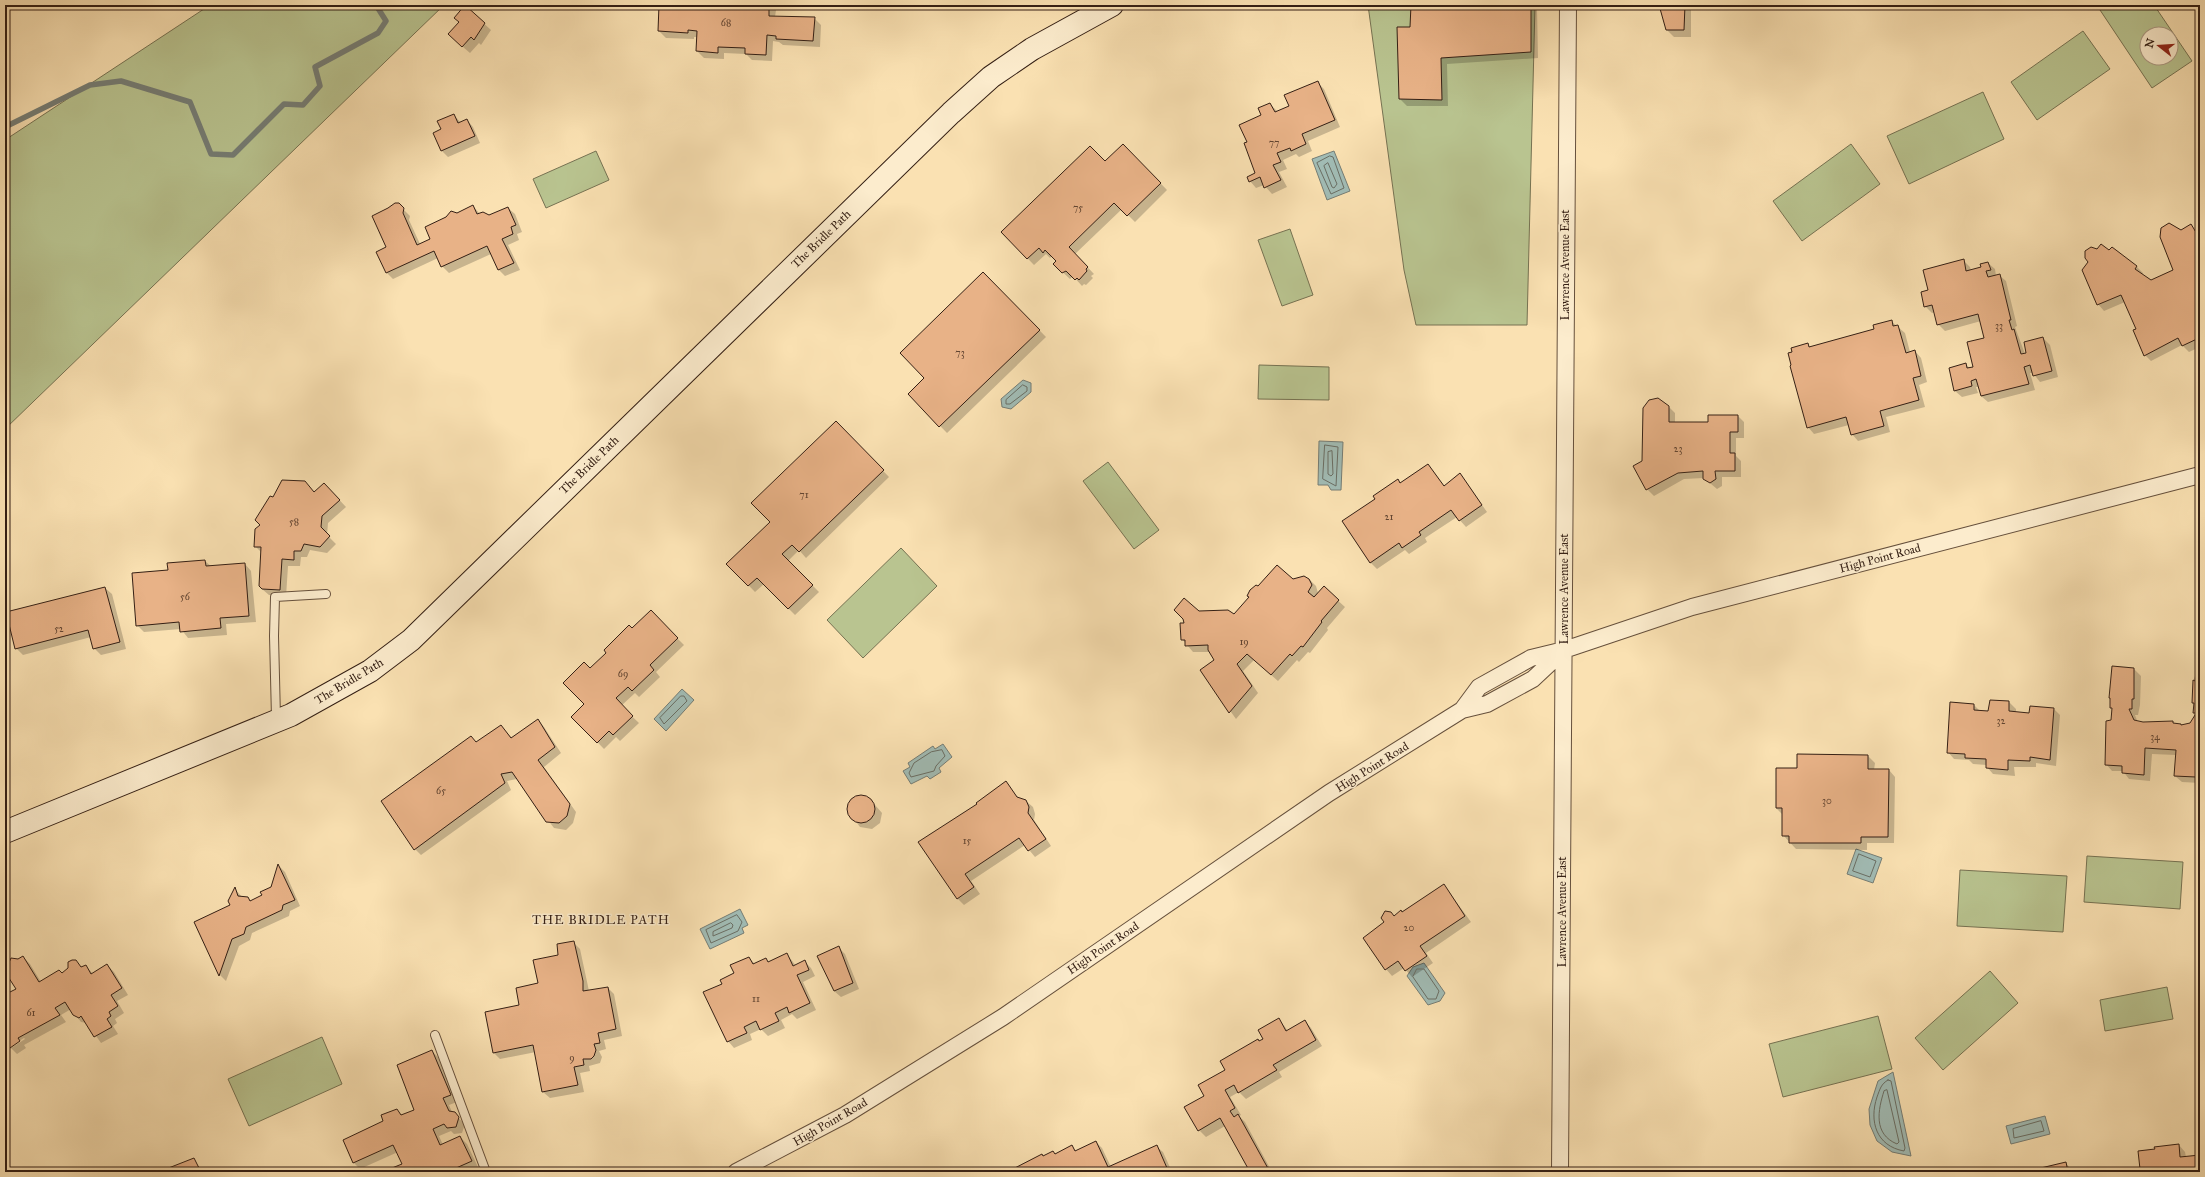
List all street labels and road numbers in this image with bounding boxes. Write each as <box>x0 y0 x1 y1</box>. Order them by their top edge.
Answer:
street label: The Bridle Path <box>788 207 854 271</box>
street label: Lawrence Avenue East <box>1558 209 1572 321</box>
street label: The Bridle Path <box>556 433 622 497</box>
street label: Lawrence Avenue East <box>1557 533 1571 645</box>
street label: High Point Road <box>1838 540 1922 577</box>
street label: The Bridle Path <box>312 655 386 707</box>
street label: High Point Road <box>1333 739 1412 796</box>
street label: Lawrence Avenue East <box>1555 856 1569 968</box>
street label: High Point Road <box>1065 919 1142 978</box>
street label: High Point Road <box>790 1095 870 1150</box>

